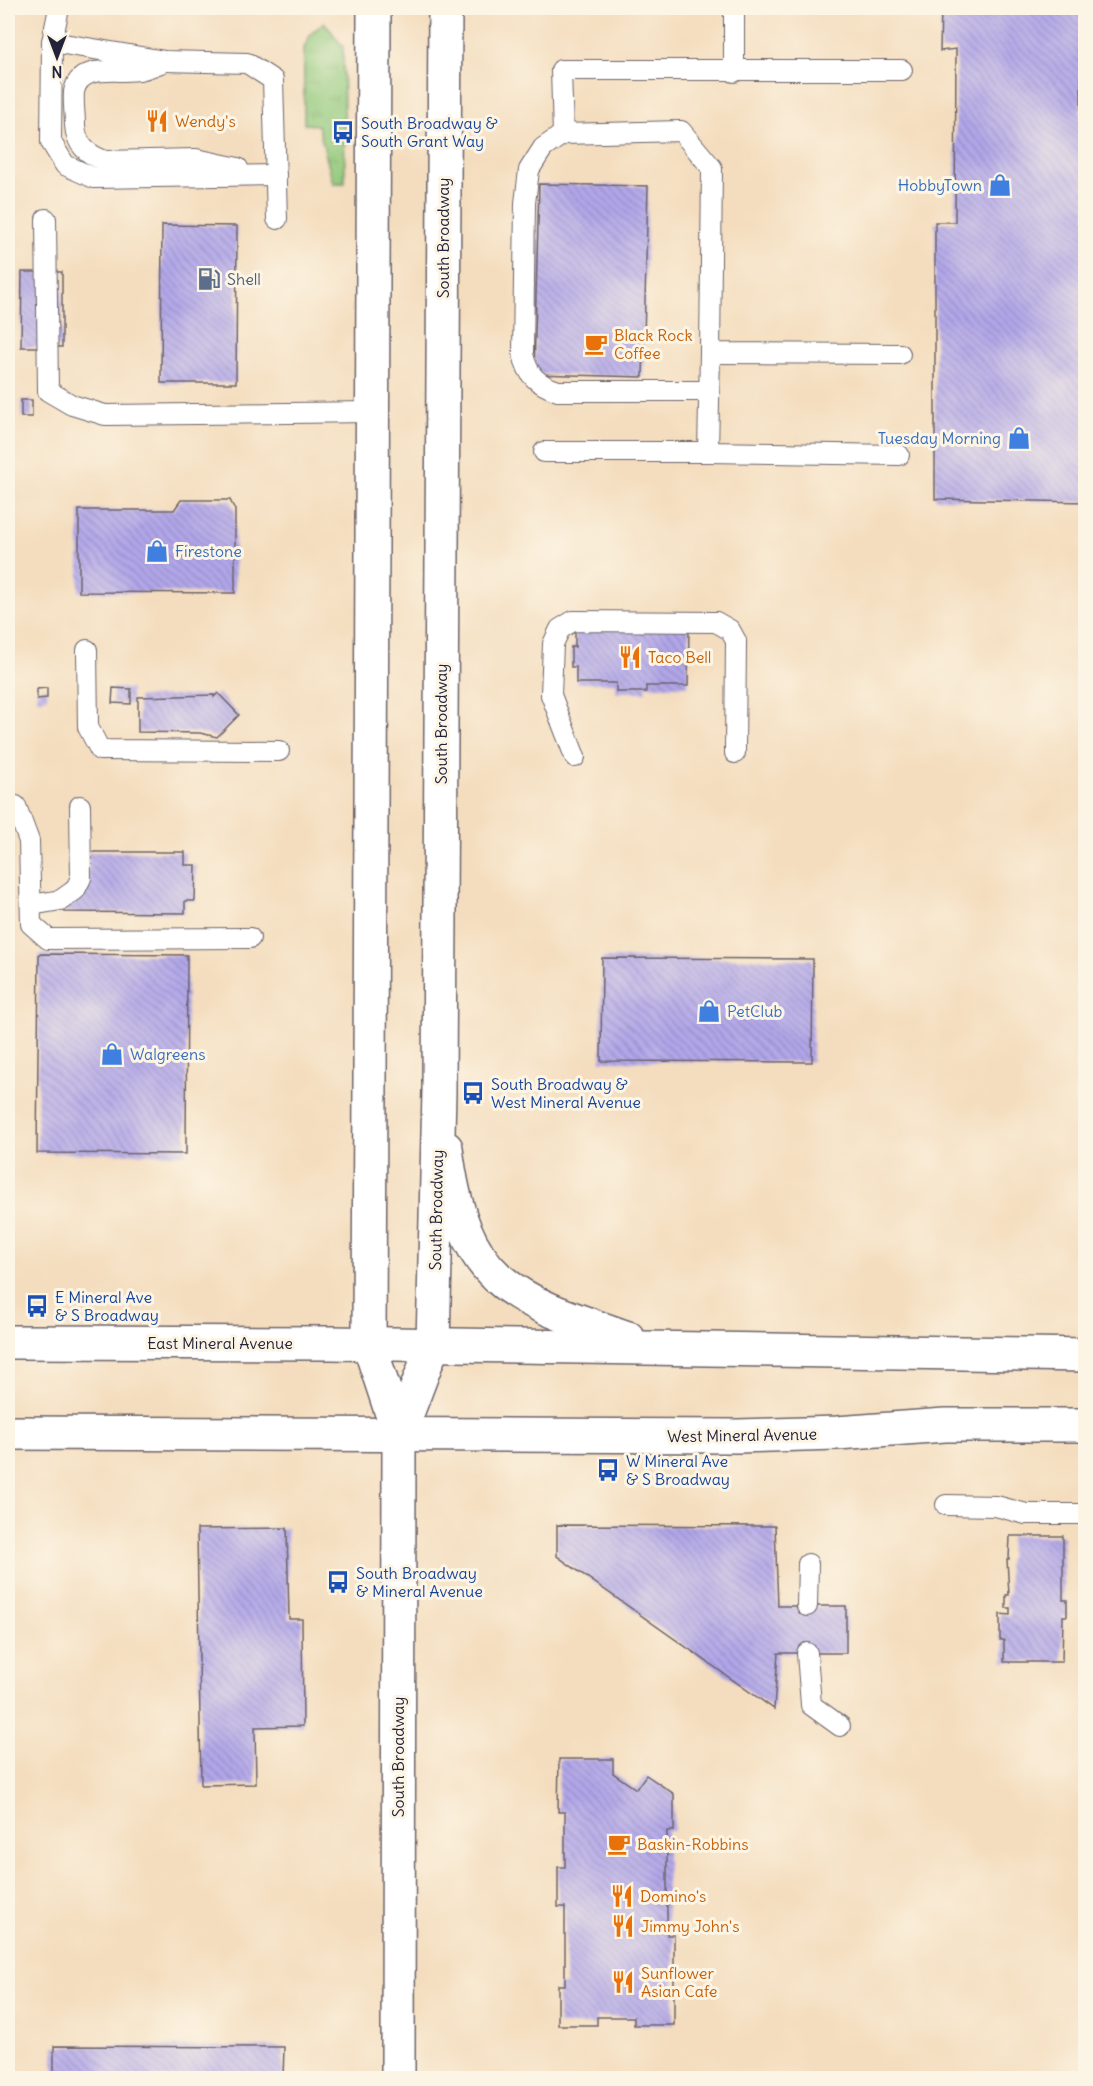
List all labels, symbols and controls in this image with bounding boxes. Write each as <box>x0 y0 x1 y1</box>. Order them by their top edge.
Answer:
north arrow <box>27 27 87 87</box>
text: N <box>51 62 63 82</box>
restaurant icon: Wendy's <box>144 108 170 134</box>
place label: Wendy's <box>175 111 236 131</box>
place label: South Broadway & South Grant Way <box>361 113 498 151</box>
bus stop icon: South Broadway & South Grant Way <box>330 119 356 145</box>
shop icon: HobbyTown <box>987 172 1013 198</box>
place label: HobbyTown <box>898 175 982 195</box>
street label: South Broadway <box>433 178 453 298</box>
fuel station icon: Shell <box>196 266 222 292</box>
place label: Shell <box>227 269 261 289</box>
place label: Black Rock Coffee <box>614 325 693 363</box>
cafe icon: Black Rock Coffee <box>583 331 609 357</box>
shop icon: Tuesday Morning <box>1006 425 1032 451</box>
place label: Tuesday Morning <box>878 428 1001 448</box>
shop icon: Firestone <box>144 538 170 564</box>
place label: Firestone <box>175 541 242 561</box>
restaurant icon: Taco Bell <box>617 644 643 670</box>
place label: Taco Bell <box>648 647 711 667</box>
street label: South Broadway <box>431 664 451 784</box>
shop icon: PetClub <box>696 998 722 1024</box>
place label: PetClub <box>727 1001 782 1021</box>
shop icon: Walgreens <box>99 1041 125 1067</box>
place label: Walgreens <box>130 1044 206 1064</box>
place label: South Broadway & West Mineral Avenue <box>491 1074 641 1112</box>
bus stop icon: South Broadway & West Mineral Avenue <box>460 1080 486 1106</box>
street label: South Broadway <box>425 1149 447 1271</box>
place label: E Mineral Ave & S Broadway <box>55 1287 159 1325</box>
bus stop icon: E Mineral Ave & S Broadway <box>24 1293 50 1319</box>
street label: East Mineral Avenue <box>147 1333 293 1353</box>
street label: West Mineral Avenue <box>667 1424 817 1446</box>
place label: W Mineral Ave & S Broadway <box>626 1451 730 1489</box>
bus stop icon: W Mineral Ave & S Broadway <box>595 1457 621 1483</box>
place label: South Broadway & Mineral Avenue <box>356 1563 483 1601</box>
bus stop icon: South Broadway & Mineral Avenue <box>325 1569 351 1595</box>
street label: South Broadway <box>388 1697 408 1817</box>
cafe icon: Baskin-Robbins <box>606 1831 632 1857</box>
place label: Baskin-Robbins <box>637 1834 748 1854</box>
restaurant icon: Domino's <box>609 1883 635 1909</box>
place label: Domino's <box>640 1886 706 1906</box>
restaurant icon: Jimmy John's <box>610 1913 636 1939</box>
place label: Jimmy John's <box>641 1916 739 1936</box>
place label: Sunflower Asian Cafe <box>641 1963 717 2001</box>
restaurant icon: Sunflower Asian Cafe <box>610 1969 636 1995</box>

